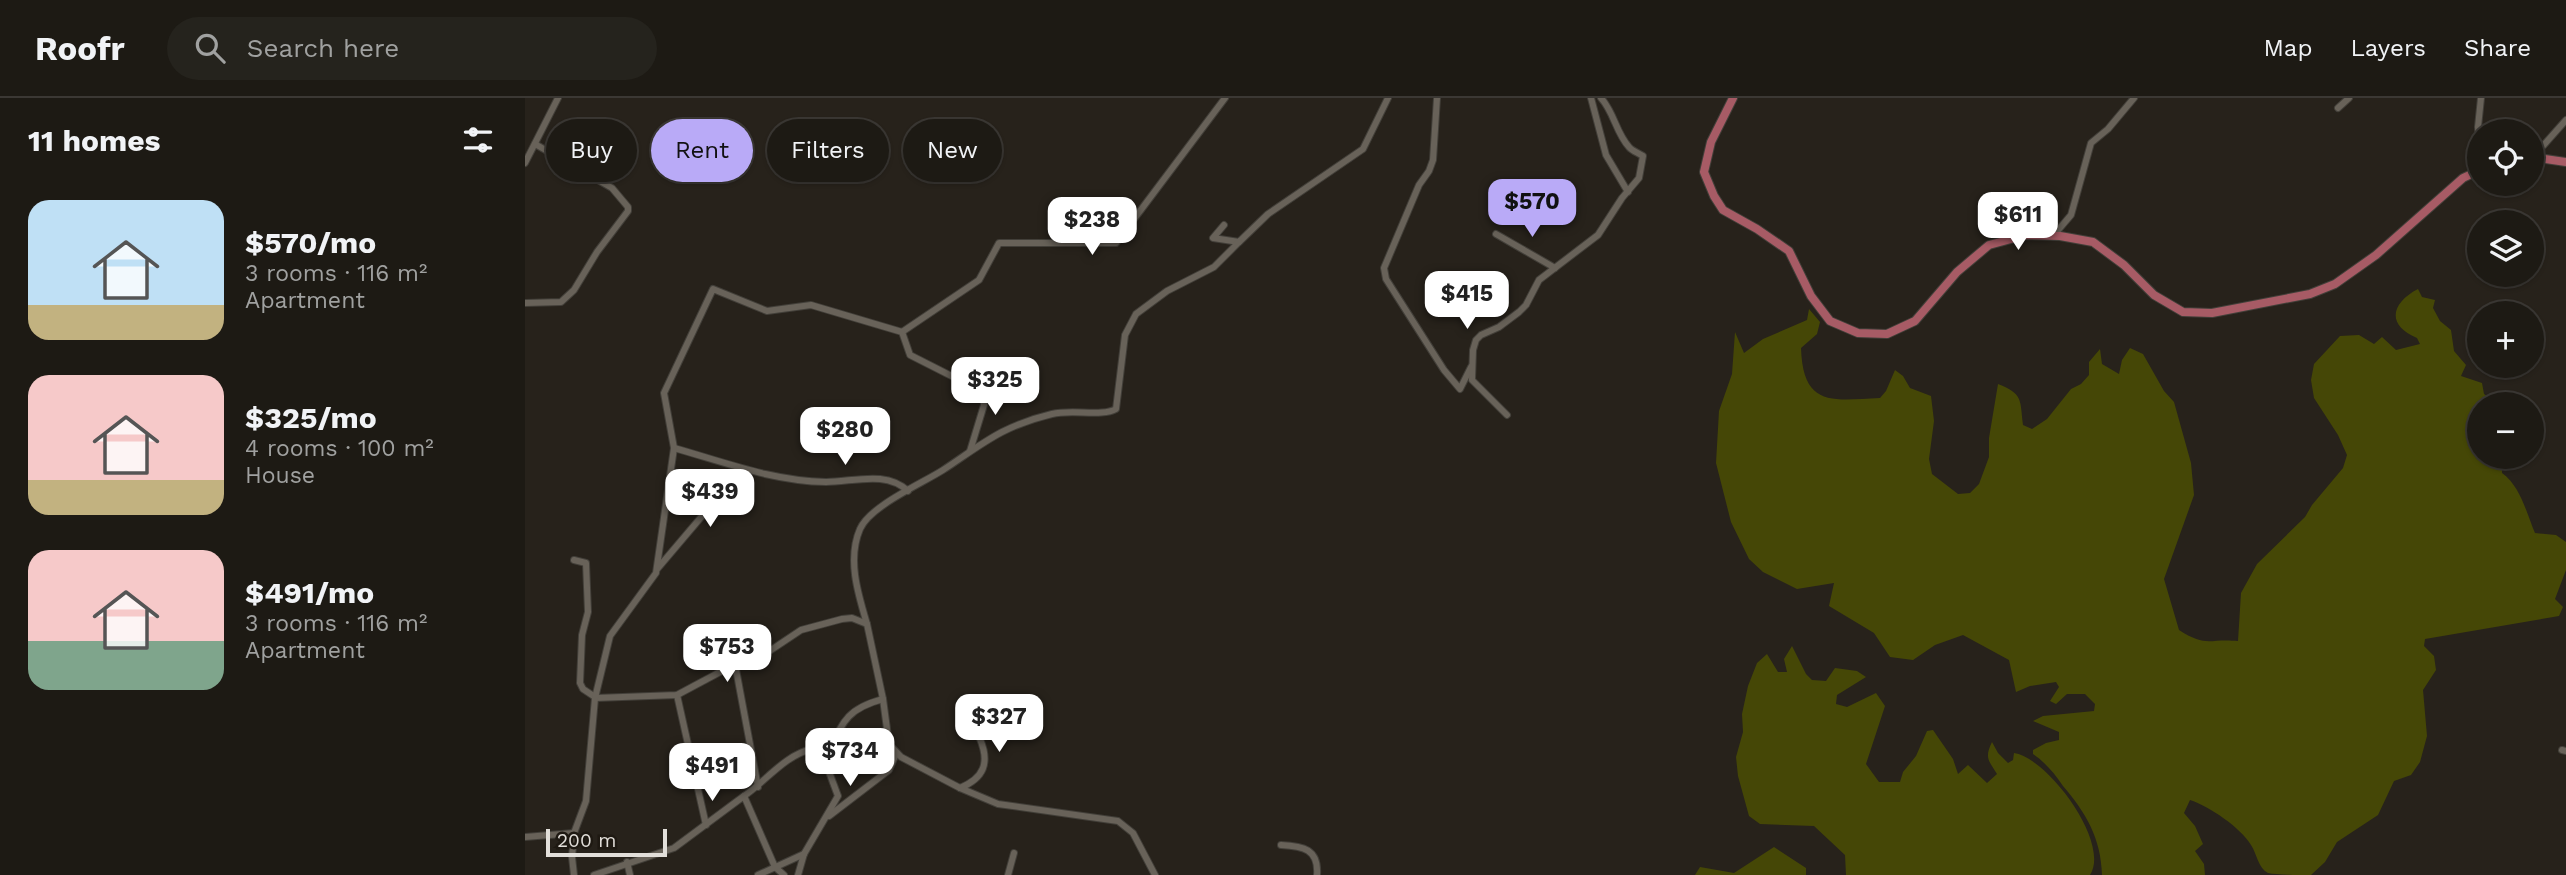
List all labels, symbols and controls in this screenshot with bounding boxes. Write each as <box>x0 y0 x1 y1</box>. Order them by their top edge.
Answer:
search box <box>167 17 657 80</box>
text: Roofr <box>35 29 125 68</box>
icon: search <box>191 29 229 67</box>
text: Search here <box>247 33 399 63</box>
text: Map <box>2264 34 2312 62</box>
text: Layers <box>2350 34 2426 62</box>
text: Share <box>2464 34 2531 62</box>
chip: Buy <box>546 119 637 182</box>
chip: Rent <box>651 119 753 182</box>
chip: Filters <box>767 119 889 182</box>
chip: New <box>903 119 1002 182</box>
map controls <box>2467 119 2544 469</box>
button: locate <box>2467 119 2544 196</box>
icon: filters <box>459 121 497 159</box>
text: 11 homes <box>28 123 161 158</box>
pin: $570 <box>1491 180 1573 239</box>
text: $570 <box>1504 188 1560 215</box>
pin: $611 <box>1977 192 2059 252</box>
pin: $238 <box>1051 198 1133 257</box>
text: $611 <box>1994 201 2042 228</box>
text: $238 <box>1064 206 1120 233</box>
button: layers <box>2467 210 2544 287</box>
text: $570/mo <box>245 225 376 260</box>
icon: home <box>84 228 168 312</box>
text: 3 rooms · 116 m² <box>245 260 427 287</box>
pin: $415 <box>1426 272 1508 331</box>
text: $415 <box>1441 280 1493 307</box>
text: Apartment <box>245 287 365 314</box>
button: + <box>2467 301 2544 378</box>
pin: $325 <box>954 358 1036 417</box>
text: $325 <box>967 366 1023 393</box>
button: − <box>2467 392 2544 469</box>
text: $325/mo <box>245 400 377 435</box>
icon: home <box>84 403 168 487</box>
pin: $280 <box>804 408 886 467</box>
text: $280 <box>816 416 874 443</box>
text: 4 rooms · 100 m² <box>245 435 434 462</box>
text: House <box>245 462 315 489</box>
pin: $439 <box>669 470 751 529</box>
text: $439 <box>681 478 739 505</box>
text: $491/mo <box>245 575 374 610</box>
icon: home <box>84 578 168 662</box>
text: 3 rooms · 116 m² <box>245 610 427 637</box>
pin: $753 <box>686 624 768 684</box>
text: $753 <box>699 633 755 660</box>
text: Apartment <box>245 637 365 664</box>
pin: $327 <box>958 694 1040 754</box>
text: $327 <box>971 703 1027 730</box>
pin: $734 <box>809 728 891 788</box>
text: $734 <box>821 737 879 764</box>
pin: $491 <box>671 744 753 803</box>
text: $491 <box>685 752 739 779</box>
scale bar <box>546 826 667 858</box>
text: 200 m <box>557 829 616 852</box>

